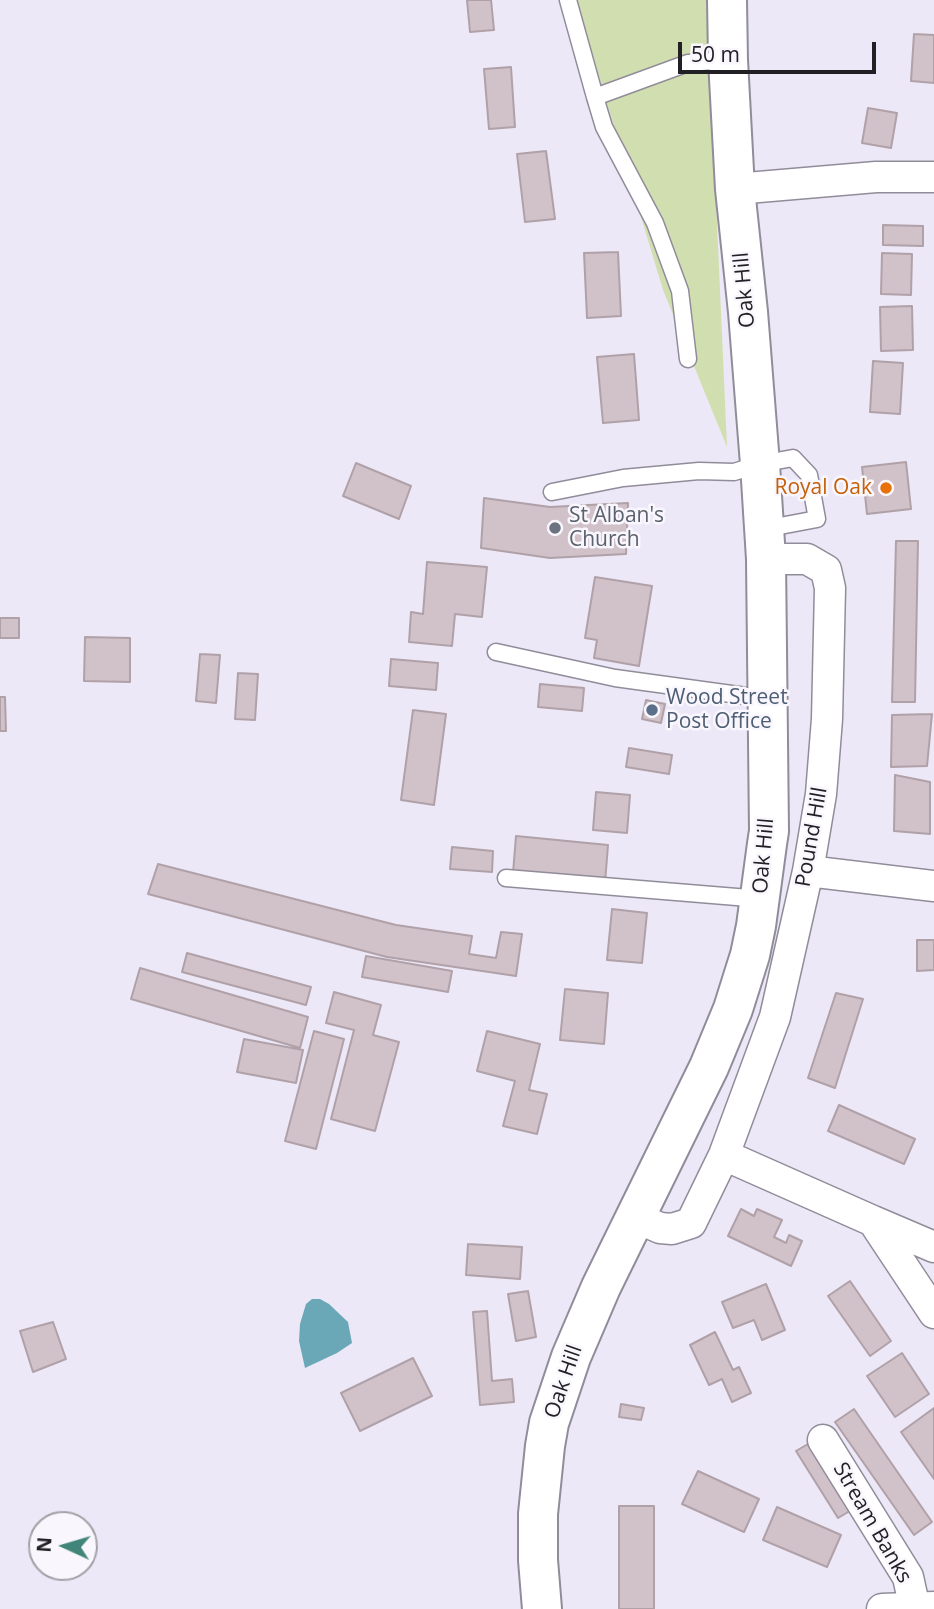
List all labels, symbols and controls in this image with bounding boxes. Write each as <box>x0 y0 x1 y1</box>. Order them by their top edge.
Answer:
scale bar <box>682 28 880 72</box>
text: 50 m <box>691 40 740 68</box>
street label: Oak Hill <box>729 251 761 329</box>
place label: Royal Oak <box>774 475 872 501</box>
marker: Royal Oak <box>878 480 894 496</box>
place label: St Alban's Church <box>569 503 664 553</box>
marker: St Alban's Church <box>547 520 563 536</box>
place label: Wood Street Post Office <box>666 685 788 735</box>
marker: Wood Street Post Office <box>644 702 660 718</box>
street label: Pound Hill <box>791 785 833 889</box>
street label: Oak Hill <box>748 817 780 895</box>
street label: Oak Hill <box>540 1342 588 1422</box>
street label: Stream Banks <box>827 1458 917 1588</box>
north arrow <box>28 1511 98 1581</box>
text: N <box>31 1536 58 1553</box>

